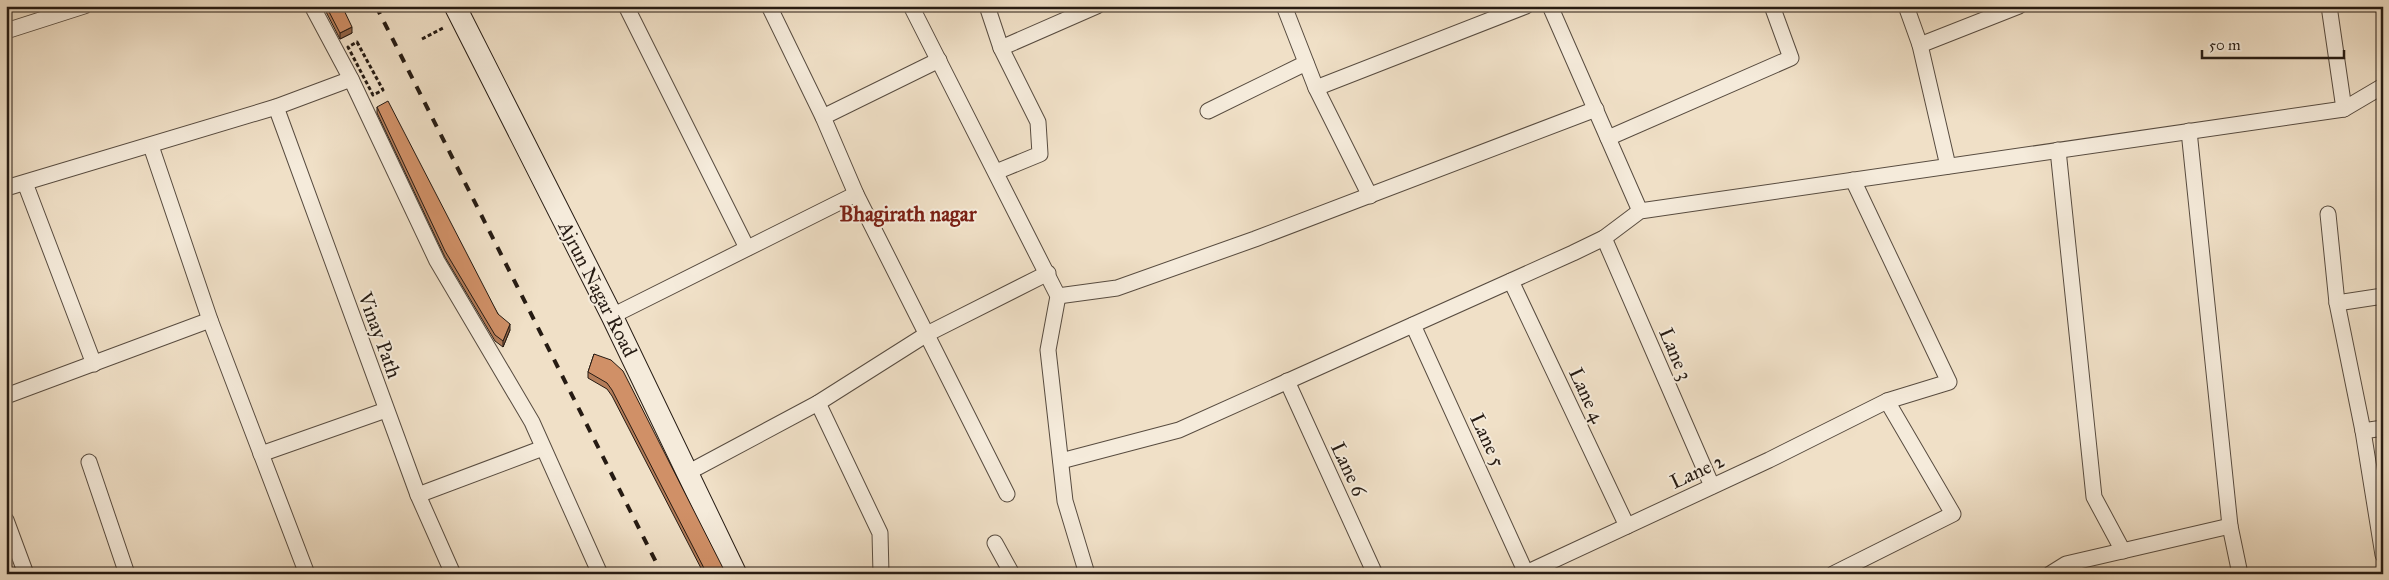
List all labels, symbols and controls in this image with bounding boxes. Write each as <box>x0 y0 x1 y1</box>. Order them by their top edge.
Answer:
scale bar <box>2202 28 2344 60</box>
text: 50 m <box>2209 36 2241 54</box>
district label: Bhagirath nagar <box>839 201 978 227</box>
street label: Ajrun Nagar Road <box>552 216 642 361</box>
street label: Vinay Path <box>353 288 407 381</box>
street label: Lane 3 <box>1654 324 1698 384</box>
street label: Lane 4 <box>1564 364 1610 427</box>
street label: Lane 5 <box>1465 410 1511 470</box>
street label: Lane 6 <box>1326 438 1372 501</box>
street label: Lane 2 <box>1666 448 1728 494</box>

